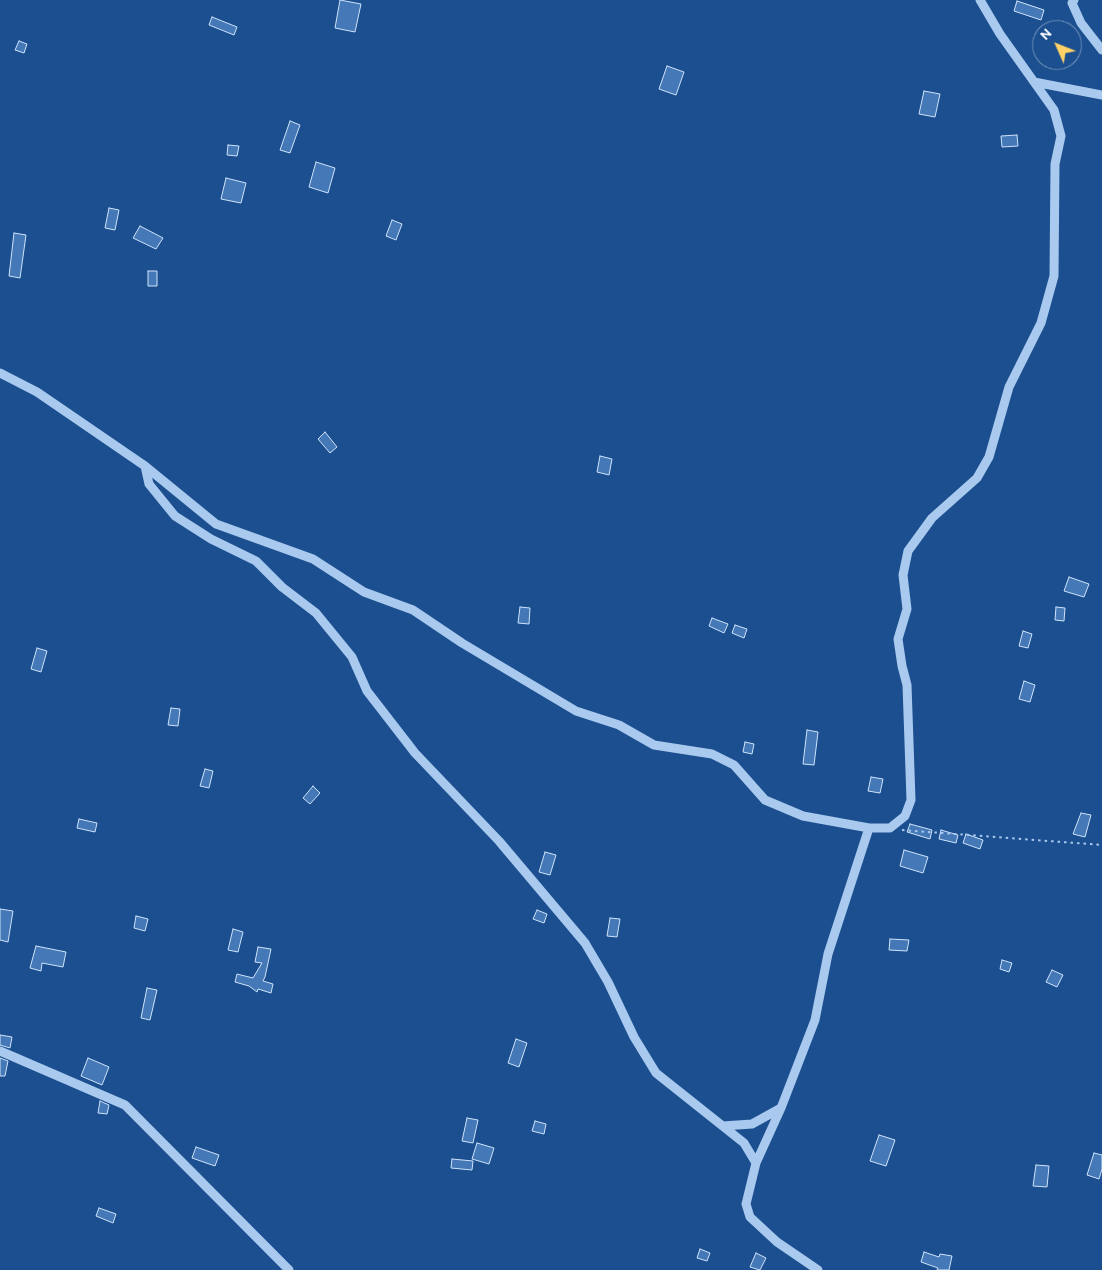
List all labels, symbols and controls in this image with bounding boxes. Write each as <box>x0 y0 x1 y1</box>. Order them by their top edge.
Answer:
north arrow <box>1032 20 1082 70</box>
text: N <box>1037 25 1056 44</box>

